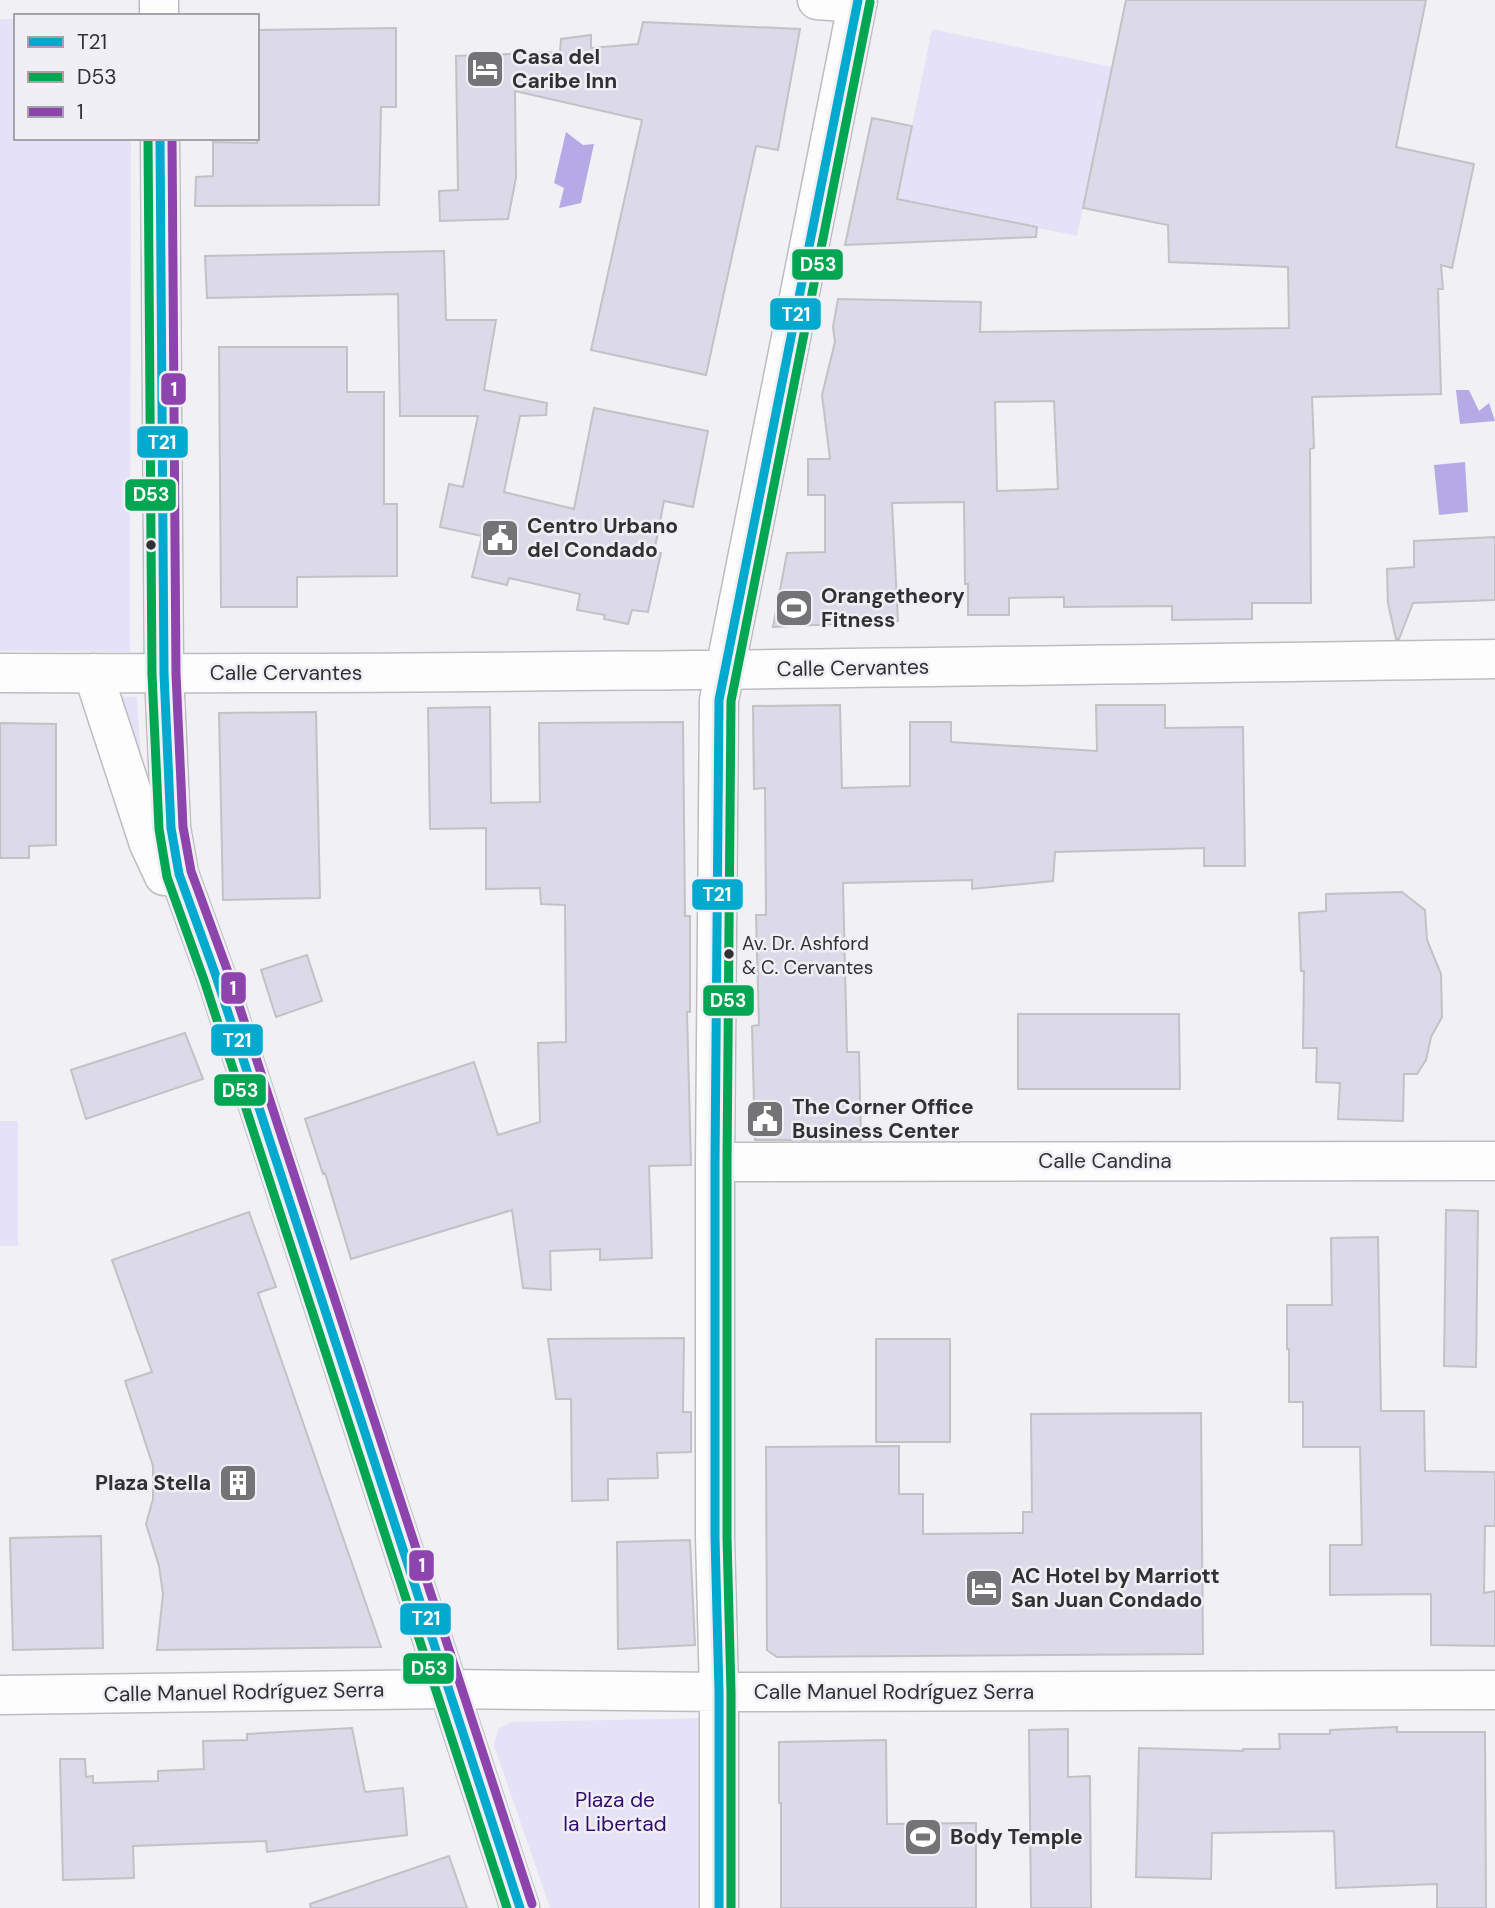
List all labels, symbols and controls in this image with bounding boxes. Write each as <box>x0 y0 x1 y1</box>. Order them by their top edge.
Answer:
legend <box>14 14 259 140</box>
text: T21 <box>77 28 107 56</box>
place label: Casa del Caribe Inn <box>512 43 617 95</box>
hotel icon: Casa del Caribe Inn <box>464 48 506 90</box>
text: D53 <box>77 63 117 91</box>
text: 1 <box>77 98 84 126</box>
line badge: D53 <box>791 248 844 281</box>
text: D53 <box>800 252 836 277</box>
line badge: T21 <box>769 297 822 331</box>
text: T21 <box>781 302 811 327</box>
line badge: 1 <box>160 372 187 406</box>
text: 1 <box>171 377 177 402</box>
line badge: T21 <box>136 425 189 459</box>
text: T21 <box>147 430 177 455</box>
line badge: D53 <box>124 478 177 512</box>
text: D53 <box>133 482 169 507</box>
place label: Centro Urbano del Condado <box>527 512 678 564</box>
public building icon: Centro Urbano del Condado <box>479 517 521 559</box>
unlabelled marker <box>144 538 158 552</box>
place label: Orangetheory Fitness <box>821 582 965 634</box>
sports icon: Orangetheory Fitness <box>773 587 815 629</box>
street label: Calle Cervantes <box>776 653 930 683</box>
street label: Calle Cervantes <box>210 659 362 687</box>
line badge: T21 <box>691 878 744 911</box>
text: T21 <box>702 882 732 907</box>
place label: Av. Dr. Ashford & C. Cervantes <box>742 931 873 980</box>
marker: Av. Dr. Ashford & C. Cervantes <box>722 947 736 961</box>
line badge: 1 <box>220 971 247 1005</box>
text: 1 <box>230 976 236 1001</box>
line badge: D53 <box>702 984 755 1017</box>
text: D53 <box>710 988 746 1013</box>
line badge: T21 <box>210 1023 264 1057</box>
text: T21 <box>222 1028 252 1053</box>
line badge: D53 <box>213 1073 267 1107</box>
text: D53 <box>222 1078 258 1103</box>
place label: The Corner Office Business Center <box>792 1093 974 1145</box>
public building icon: The Corner Office Business Center <box>744 1098 786 1140</box>
street label: Calle Candina <box>1038 1147 1172 1175</box>
building icon: Plaza Stella <box>217 1462 259 1504</box>
place label: Plaza Stella <box>95 1469 211 1497</box>
line badge: 1 <box>408 1549 435 1582</box>
text: 1 <box>419 1553 425 1578</box>
place label: AC Hotel by Marriott San Juan Condado <box>1011 1562 1220 1614</box>
hotel icon: AC Hotel by Marriott San Juan Condado <box>963 1567 1005 1609</box>
line badge: T21 <box>399 1602 452 1636</box>
text: T21 <box>411 1606 441 1631</box>
line badge: D53 <box>402 1652 455 1685</box>
text: D53 <box>411 1656 447 1681</box>
street label: Calle Manuel Rodríguez Serra <box>103 1676 385 1708</box>
street label: Calle Manuel Rodríguez Serra <box>754 1678 1034 1706</box>
park label: Plaza de la Libertad <box>563 1786 667 1838</box>
sports icon: Body Temple <box>902 1816 944 1858</box>
place label: Body Temple <box>950 1823 1083 1851</box>

